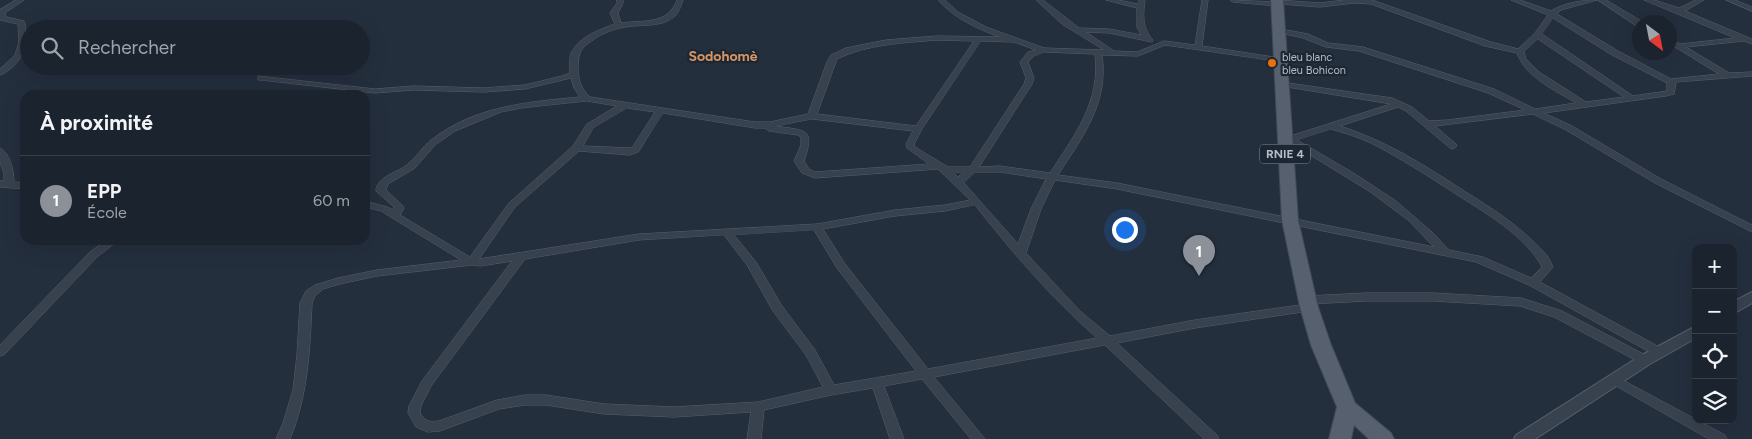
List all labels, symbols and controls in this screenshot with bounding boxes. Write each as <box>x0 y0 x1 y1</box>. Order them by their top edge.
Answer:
north arrow <box>1632 15 1677 60</box>
search box <box>20 20 370 75</box>
icon: search <box>38 34 66 62</box>
text: Rechercher <box>78 36 176 59</box>
district label: Sodohomè <box>688 48 758 65</box>
place label: bleu blanc bleu Bohicon <box>1282 51 1346 77</box>
marker: bleu blanc bleu Bohicon <box>1266 57 1278 69</box>
text: À proximité <box>40 110 153 135</box>
road number: RNIE 4 <box>1260 144 1310 164</box>
text: EPP <box>87 180 121 203</box>
text: 1 <box>53 191 59 210</box>
text: 60 m <box>313 191 350 210</box>
text: École <box>87 203 127 222</box>
your location <box>1112 217 1138 243</box>
pin: 1 <box>1183 235 1215 276</box>
map controls <box>1692 244 1737 424</box>
button: + <box>1692 244 1737 289</box>
button: − <box>1692 289 1737 334</box>
button: locate <box>1692 334 1737 379</box>
button: layers <box>1692 379 1737 424</box>

